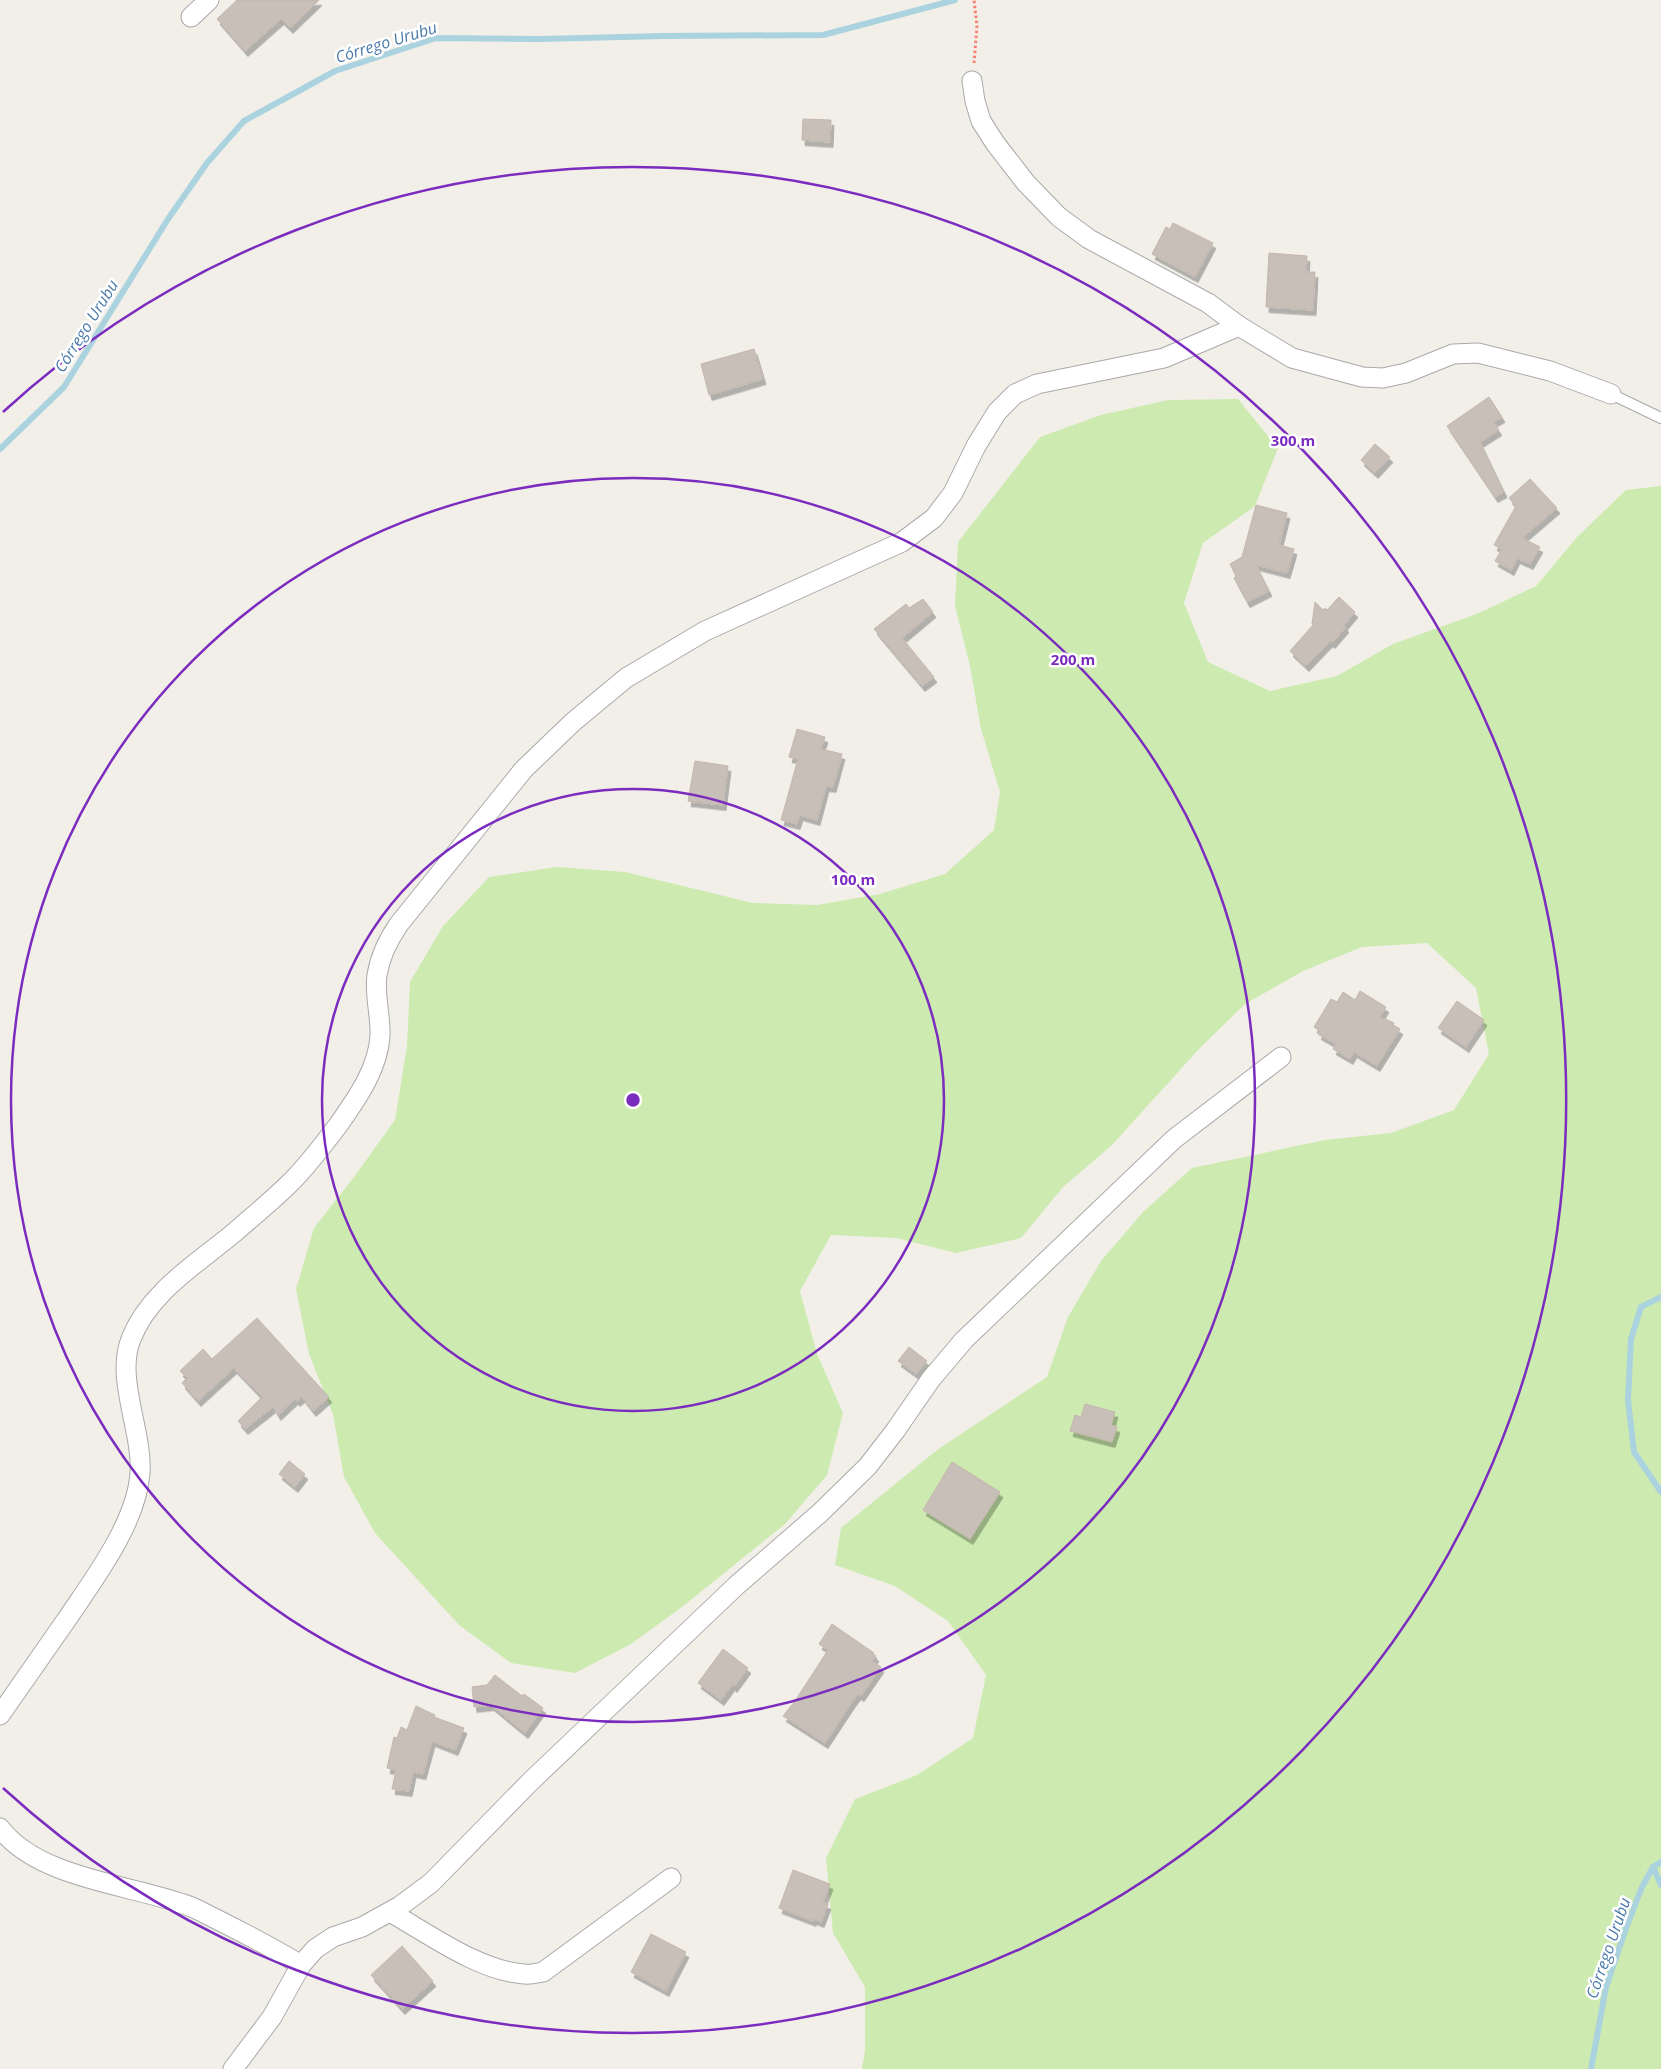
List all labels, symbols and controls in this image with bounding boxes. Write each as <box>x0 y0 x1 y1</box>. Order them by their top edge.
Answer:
water label: Córrego Urubu <box>332 16 440 68</box>
water label: Córrego Urubu <box>49 276 123 376</box>
text: 300 m <box>1271 430 1315 450</box>
text: 200 m <box>1051 649 1095 669</box>
text: 100 m <box>831 869 875 889</box>
centre of rings <box>624 1091 642 1109</box>
water label: Córrego Urubu <box>1580 1895 1636 2001</box>

